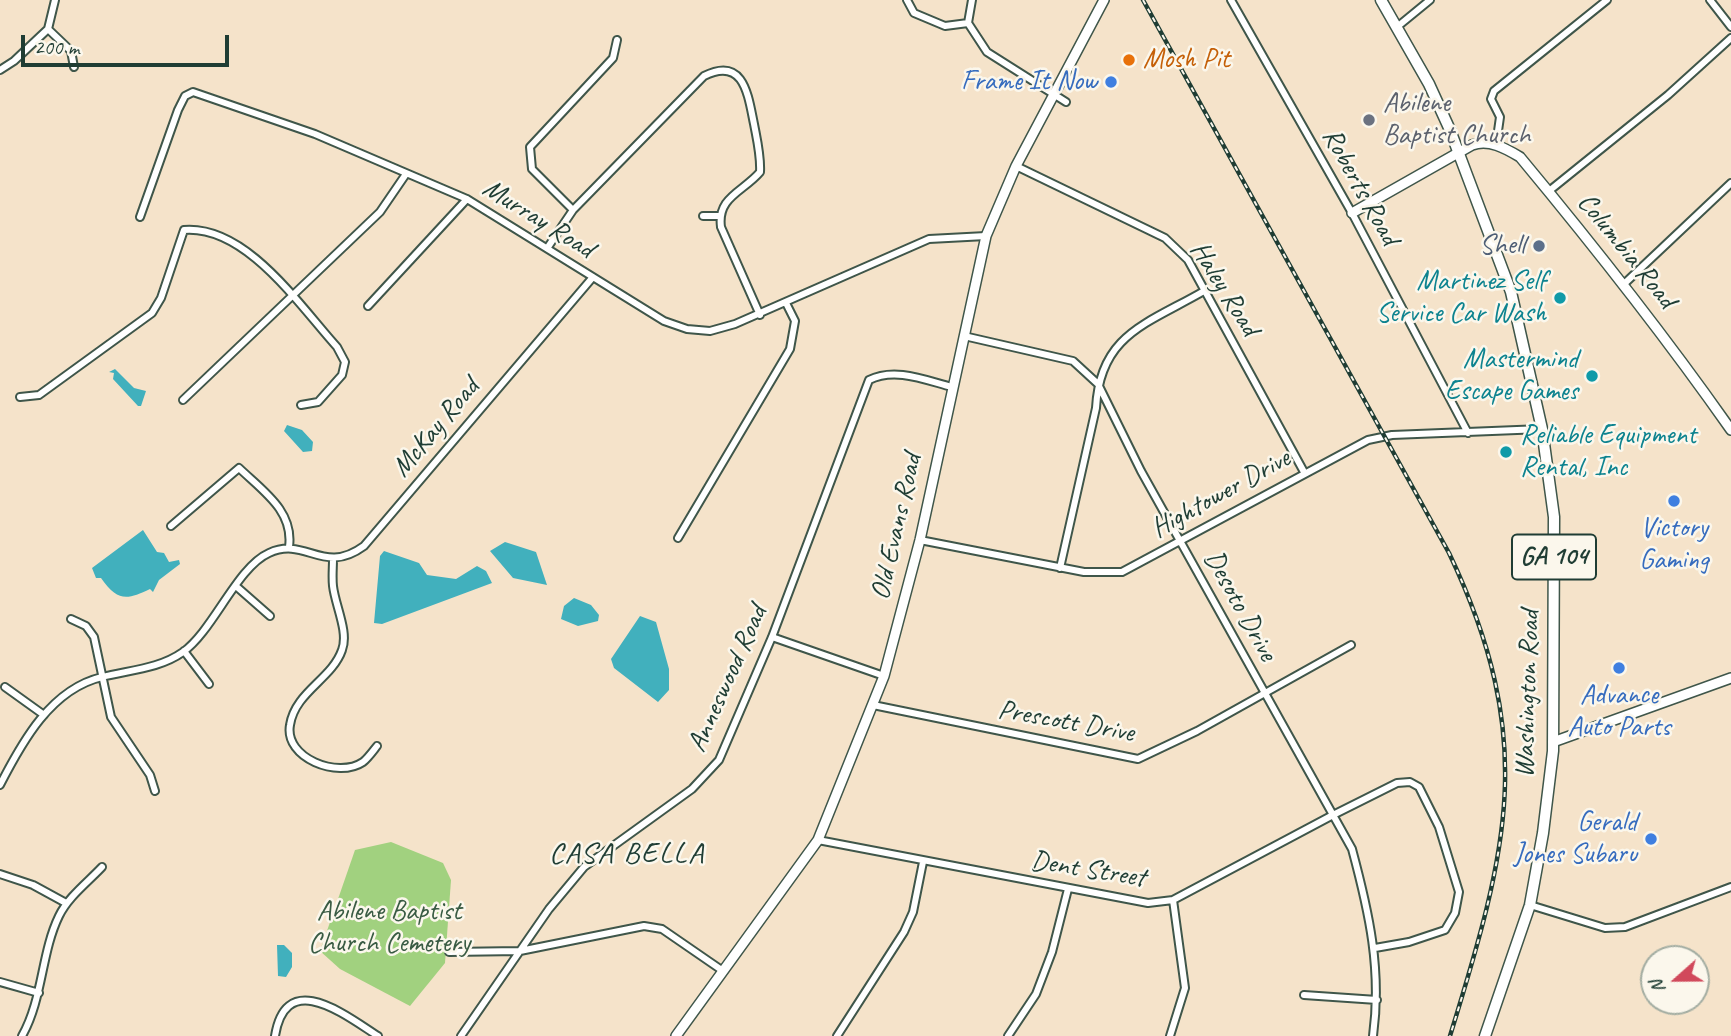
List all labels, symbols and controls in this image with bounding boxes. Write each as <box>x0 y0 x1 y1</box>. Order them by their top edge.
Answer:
scale bar <box>24 21 233 65</box>
text: 200 m <box>34 34 79 60</box>
place label: Mosh Pit <box>1143 43 1230 77</box>
marker: Mosh Pit <box>1121 52 1137 68</box>
place label: Frame It Now <box>961 65 1097 99</box>
marker: Frame It Now <box>1103 74 1119 90</box>
place label: Abilene Baptist Church <box>1383 87 1531 153</box>
marker: Abilene Baptist Church <box>1361 112 1377 128</box>
street label: Roberts Road <box>1314 123 1406 251</box>
street label: Murray Road <box>476 172 600 266</box>
street label: Columbia Road <box>1569 187 1683 315</box>
place label: Shell <box>1479 229 1525 263</box>
street label: Haley Road <box>1182 236 1266 342</box>
marker: Shell <box>1531 238 1547 254</box>
place label: Martinez Self Service Car Wash <box>1376 265 1546 331</box>
marker: Martinez Self Service Car Wash <box>1552 290 1568 306</box>
place label: Mastermind Escape Games <box>1445 343 1578 409</box>
marker: Mastermind Escape Games <box>1584 368 1600 384</box>
street label: McKay Road <box>385 372 487 484</box>
place label: Reliable Equipment Rental, Inc <box>1520 419 1696 485</box>
street label: Hightower Drive <box>1146 442 1296 546</box>
marker: Reliable Equipment Rental, Inc <box>1498 444 1514 460</box>
street label: Old Evans Road <box>864 451 930 603</box>
marker: Victory Gaming <box>1666 493 1682 509</box>
place label: Victory Gaming <box>1639 512 1709 578</box>
road number: GA 104 <box>1512 534 1596 580</box>
street label: Desoto Drive <box>1196 545 1284 667</box>
street label: Anneswood Road <box>681 601 775 757</box>
street label: Washington Road <box>1508 610 1548 778</box>
marker: Advance Auto Parts <box>1611 660 1627 676</box>
place label: Advance Auto Parts <box>1567 679 1671 745</box>
street label: Prescott Drive <box>995 694 1137 750</box>
place label: Gerald Jones Subaru <box>1514 806 1637 872</box>
marker: Gerald Jones Subaru <box>1643 831 1659 847</box>
district label: CASA BELLA <box>551 836 703 872</box>
street label: Dent Street <box>1028 844 1148 896</box>
park label: Abilene Baptist Church Cemetery <box>308 895 470 961</box>
north arrow <box>1640 945 1710 1015</box>
text: N <box>1644 977 1671 997</box>

